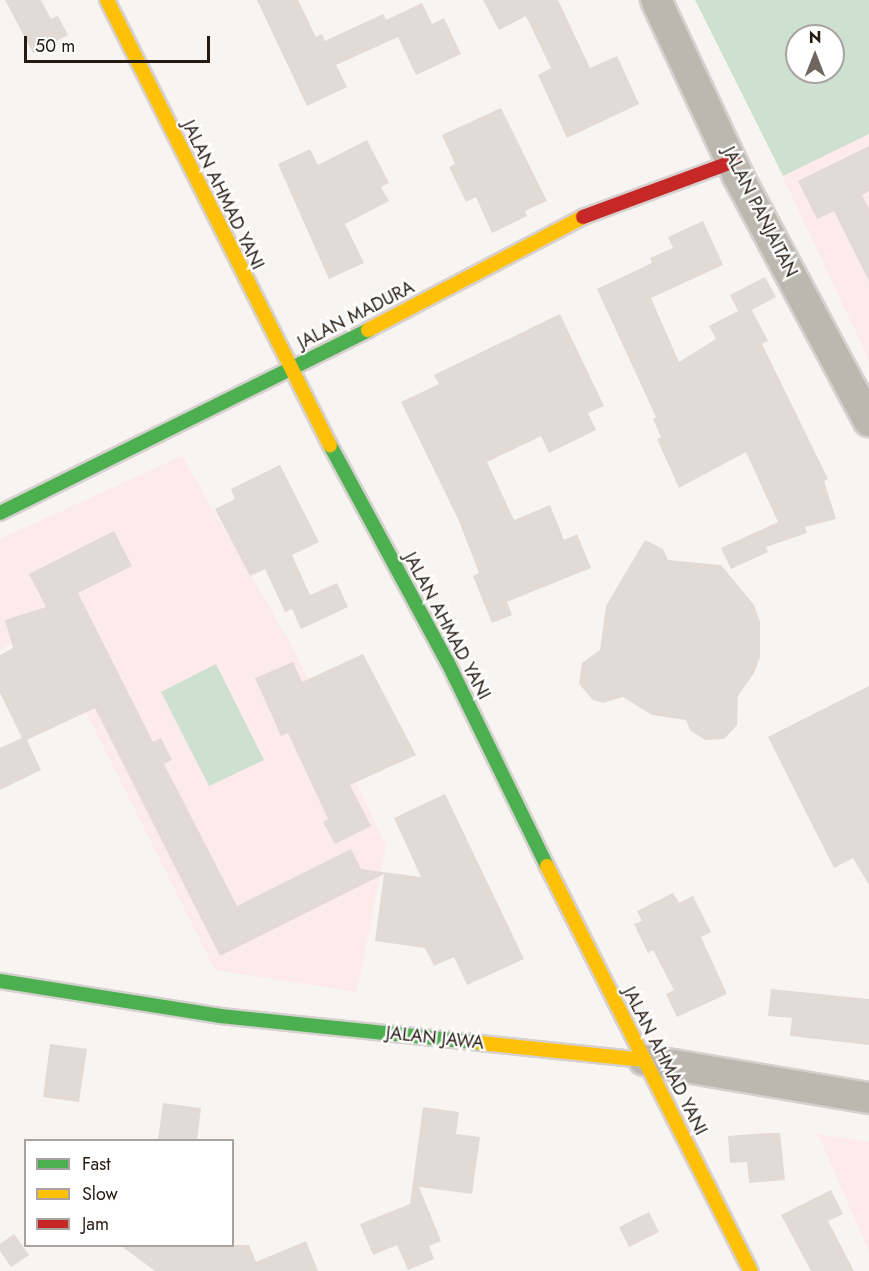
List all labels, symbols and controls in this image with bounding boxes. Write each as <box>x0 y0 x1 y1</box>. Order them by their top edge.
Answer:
scale bar <box>27 24 213 62</box>
north arrow <box>785 24 845 84</box>
text: N <box>809 26 821 49</box>
text: 50 m <box>35 33 75 59</box>
street label: JALAN AHMAD YANI <box>177 117 269 273</box>
street label: JALAN PANJAITAN <box>718 143 802 281</box>
street label: JALAN MADURA <box>294 276 418 354</box>
street label: JALAN AHMAD YANI <box>399 549 495 703</box>
street label: JALAN AHMAD YANI <box>618 983 712 1139</box>
street label: JALAN JAWA <box>385 1022 485 1054</box>
legend <box>24 1139 234 1247</box>
text: Fast <box>82 1151 111 1177</box>
text: Slow <box>82 1181 118 1207</box>
text: Jam <box>82 1211 109 1237</box>

